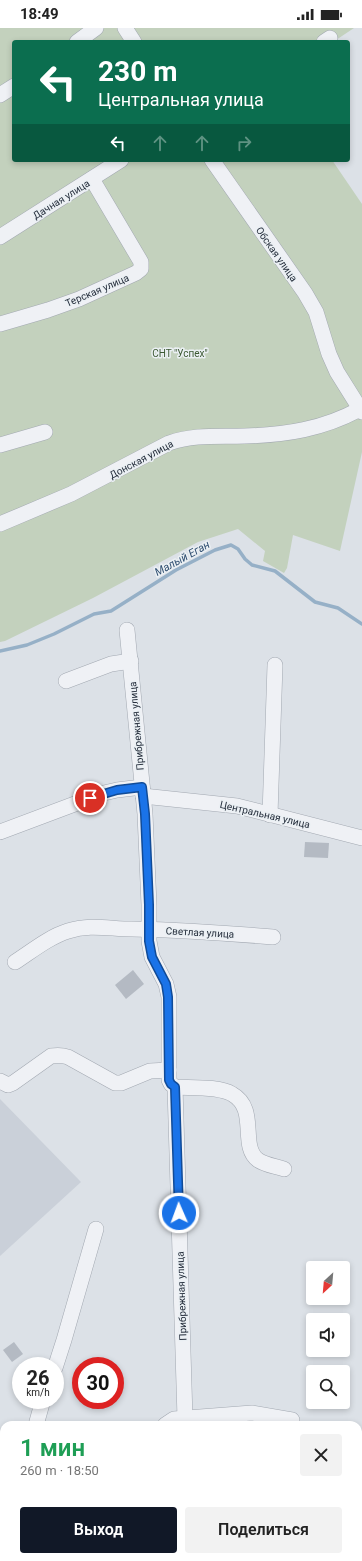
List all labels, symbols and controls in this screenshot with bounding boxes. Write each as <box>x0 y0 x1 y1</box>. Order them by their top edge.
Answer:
text: 18:49 <box>20 5 59 23</box>
text: 230 m <box>98 55 177 88</box>
icon: left <box>32 56 84 108</box>
text: Центральная улица <box>98 89 264 110</box>
icon: left <box>107 132 129 154</box>
icon: ahead <box>149 132 171 154</box>
icon: ahead <box>191 132 213 154</box>
icon: right <box>233 132 255 154</box>
street label: Дачная улица <box>31 178 92 221</box>
street label: Обская улица <box>254 225 299 284</box>
street label: Терская улица <box>64 272 131 309</box>
park label: СНТ "Успех" <box>152 348 208 359</box>
street label: Донская улица <box>108 438 175 481</box>
water label: Малый Еган <box>152 538 212 579</box>
street label: Прибрежная улица <box>127 681 146 771</box>
pin <box>73 781 107 815</box>
icon: arrive <box>79 787 101 809</box>
street label: Центральная улица <box>219 799 311 830</box>
street label: Светлая улица <box>165 925 234 940</box>
position arrow <box>158 1192 200 1234</box>
street label: Прибрежная улица <box>174 1251 189 1341</box>
north arrow <box>306 1261 350 1305</box>
map controls <box>306 1261 350 1409</box>
button: sound <box>306 1313 350 1357</box>
speed limit sign: 30 <box>72 1357 124 1409</box>
button: search <box>306 1365 350 1409</box>
text: 26 <box>27 1366 49 1390</box>
text: km/h <box>26 1387 50 1398</box>
text: 1 мин <box>20 1434 85 1462</box>
button: close <box>300 1434 342 1476</box>
text: 260 m · 18:50 <box>20 1463 99 1478</box>
button: Выход <box>20 1507 177 1553</box>
button: Поделиться <box>185 1507 342 1553</box>

